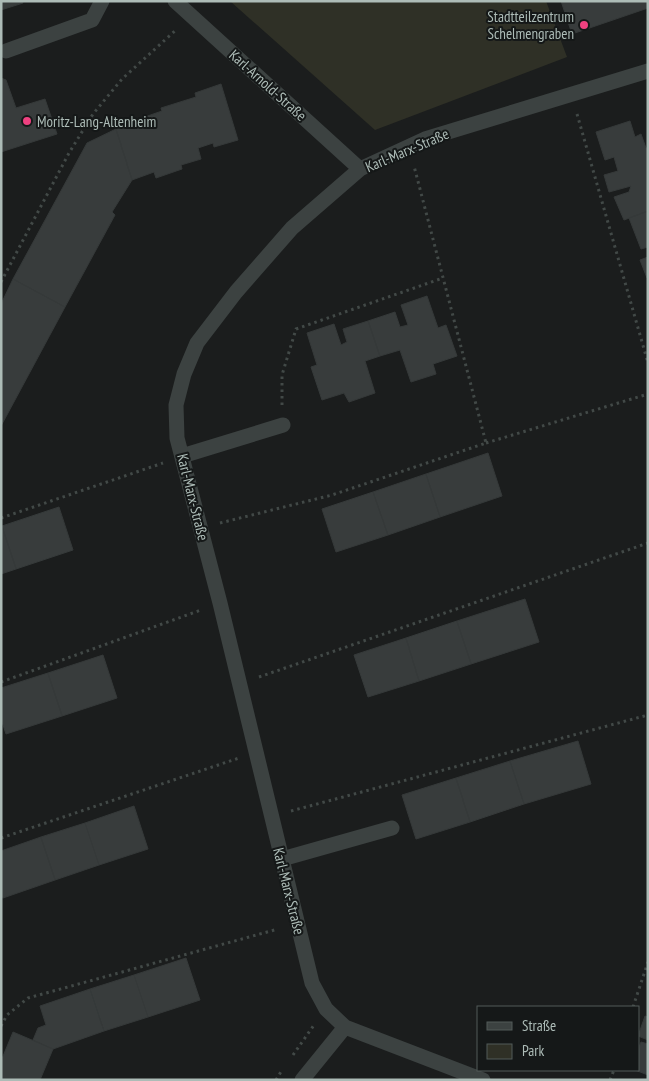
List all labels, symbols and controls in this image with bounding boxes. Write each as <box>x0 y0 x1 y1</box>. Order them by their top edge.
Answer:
place label: Stadtteilzentrum Schelmengraben <box>487 7 574 43</box>
marker: Stadtteilzentrum Schelmengraben <box>578 19 590 31</box>
street label: Karl-Arnold-Straße <box>225 45 311 125</box>
place label: Moritz-Lang-Altenheim <box>37 112 156 131</box>
marker: Moritz-Lang-Altenheim <box>21 115 33 127</box>
street label: Karl-Marx-Straße <box>362 124 452 176</box>
street label: Karl-Marx-Straße <box>173 452 213 542</box>
street label: Karl-Marx-Straße <box>269 846 309 936</box>
legend <box>477 1006 639 1071</box>
text: Straße <box>522 1016 556 1035</box>
text: Park <box>522 1041 544 1060</box>

